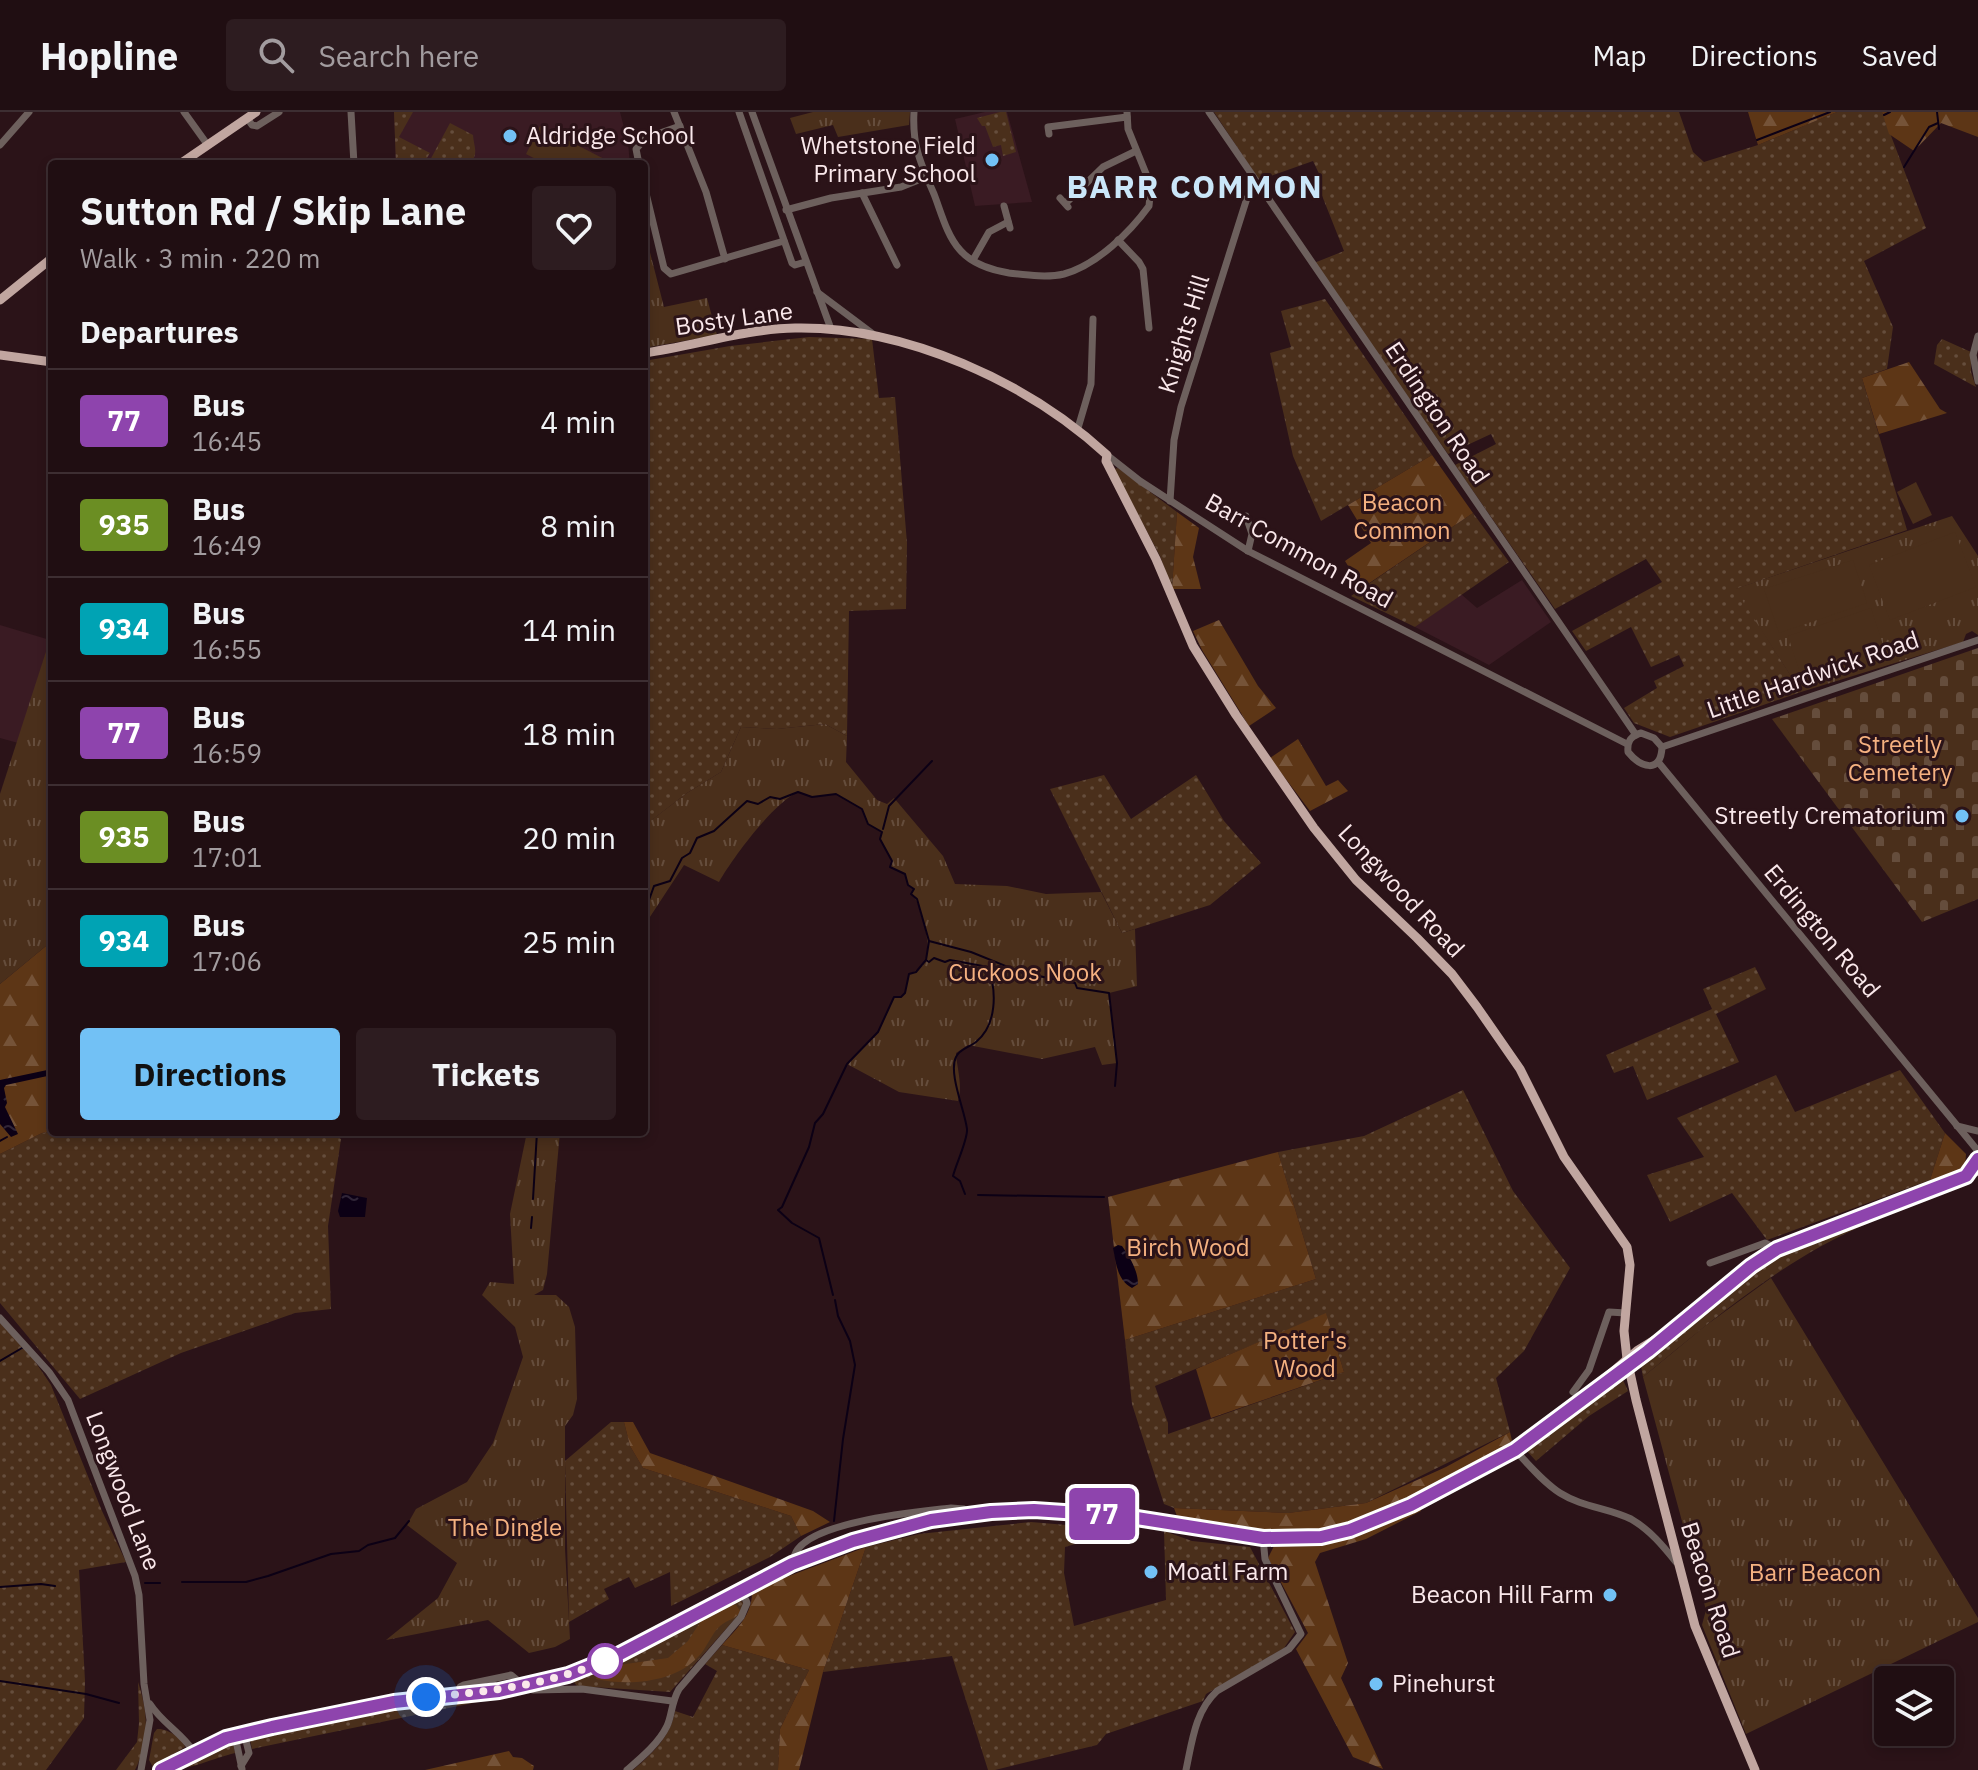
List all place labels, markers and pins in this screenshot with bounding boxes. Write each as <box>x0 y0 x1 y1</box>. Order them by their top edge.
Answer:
place label: Aldridge School <box>526 119 695 151</box>
marker: Aldridge School <box>501 127 519 145</box>
place label: Whetstone Field Primary School <box>801 129 976 189</box>
marker: Whetstone Field Primary School <box>983 151 1001 169</box>
place label: Streetly Crematorium <box>1715 799 1946 831</box>
marker: Streetly Crematorium <box>1953 807 1971 825</box>
place label: Moatl Farm <box>1167 1555 1288 1587</box>
marker: Moatl Farm <box>1142 1563 1160 1581</box>
place label: Beacon Hill Farm <box>1411 1578 1594 1610</box>
marker: Beacon Hill Farm <box>1601 1586 1619 1604</box>
unlabelled marker <box>588 1644 622 1678</box>
place label: Pinehurst <box>1392 1667 1495 1699</box>
marker: Pinehurst <box>1367 1675 1385 1693</box>

